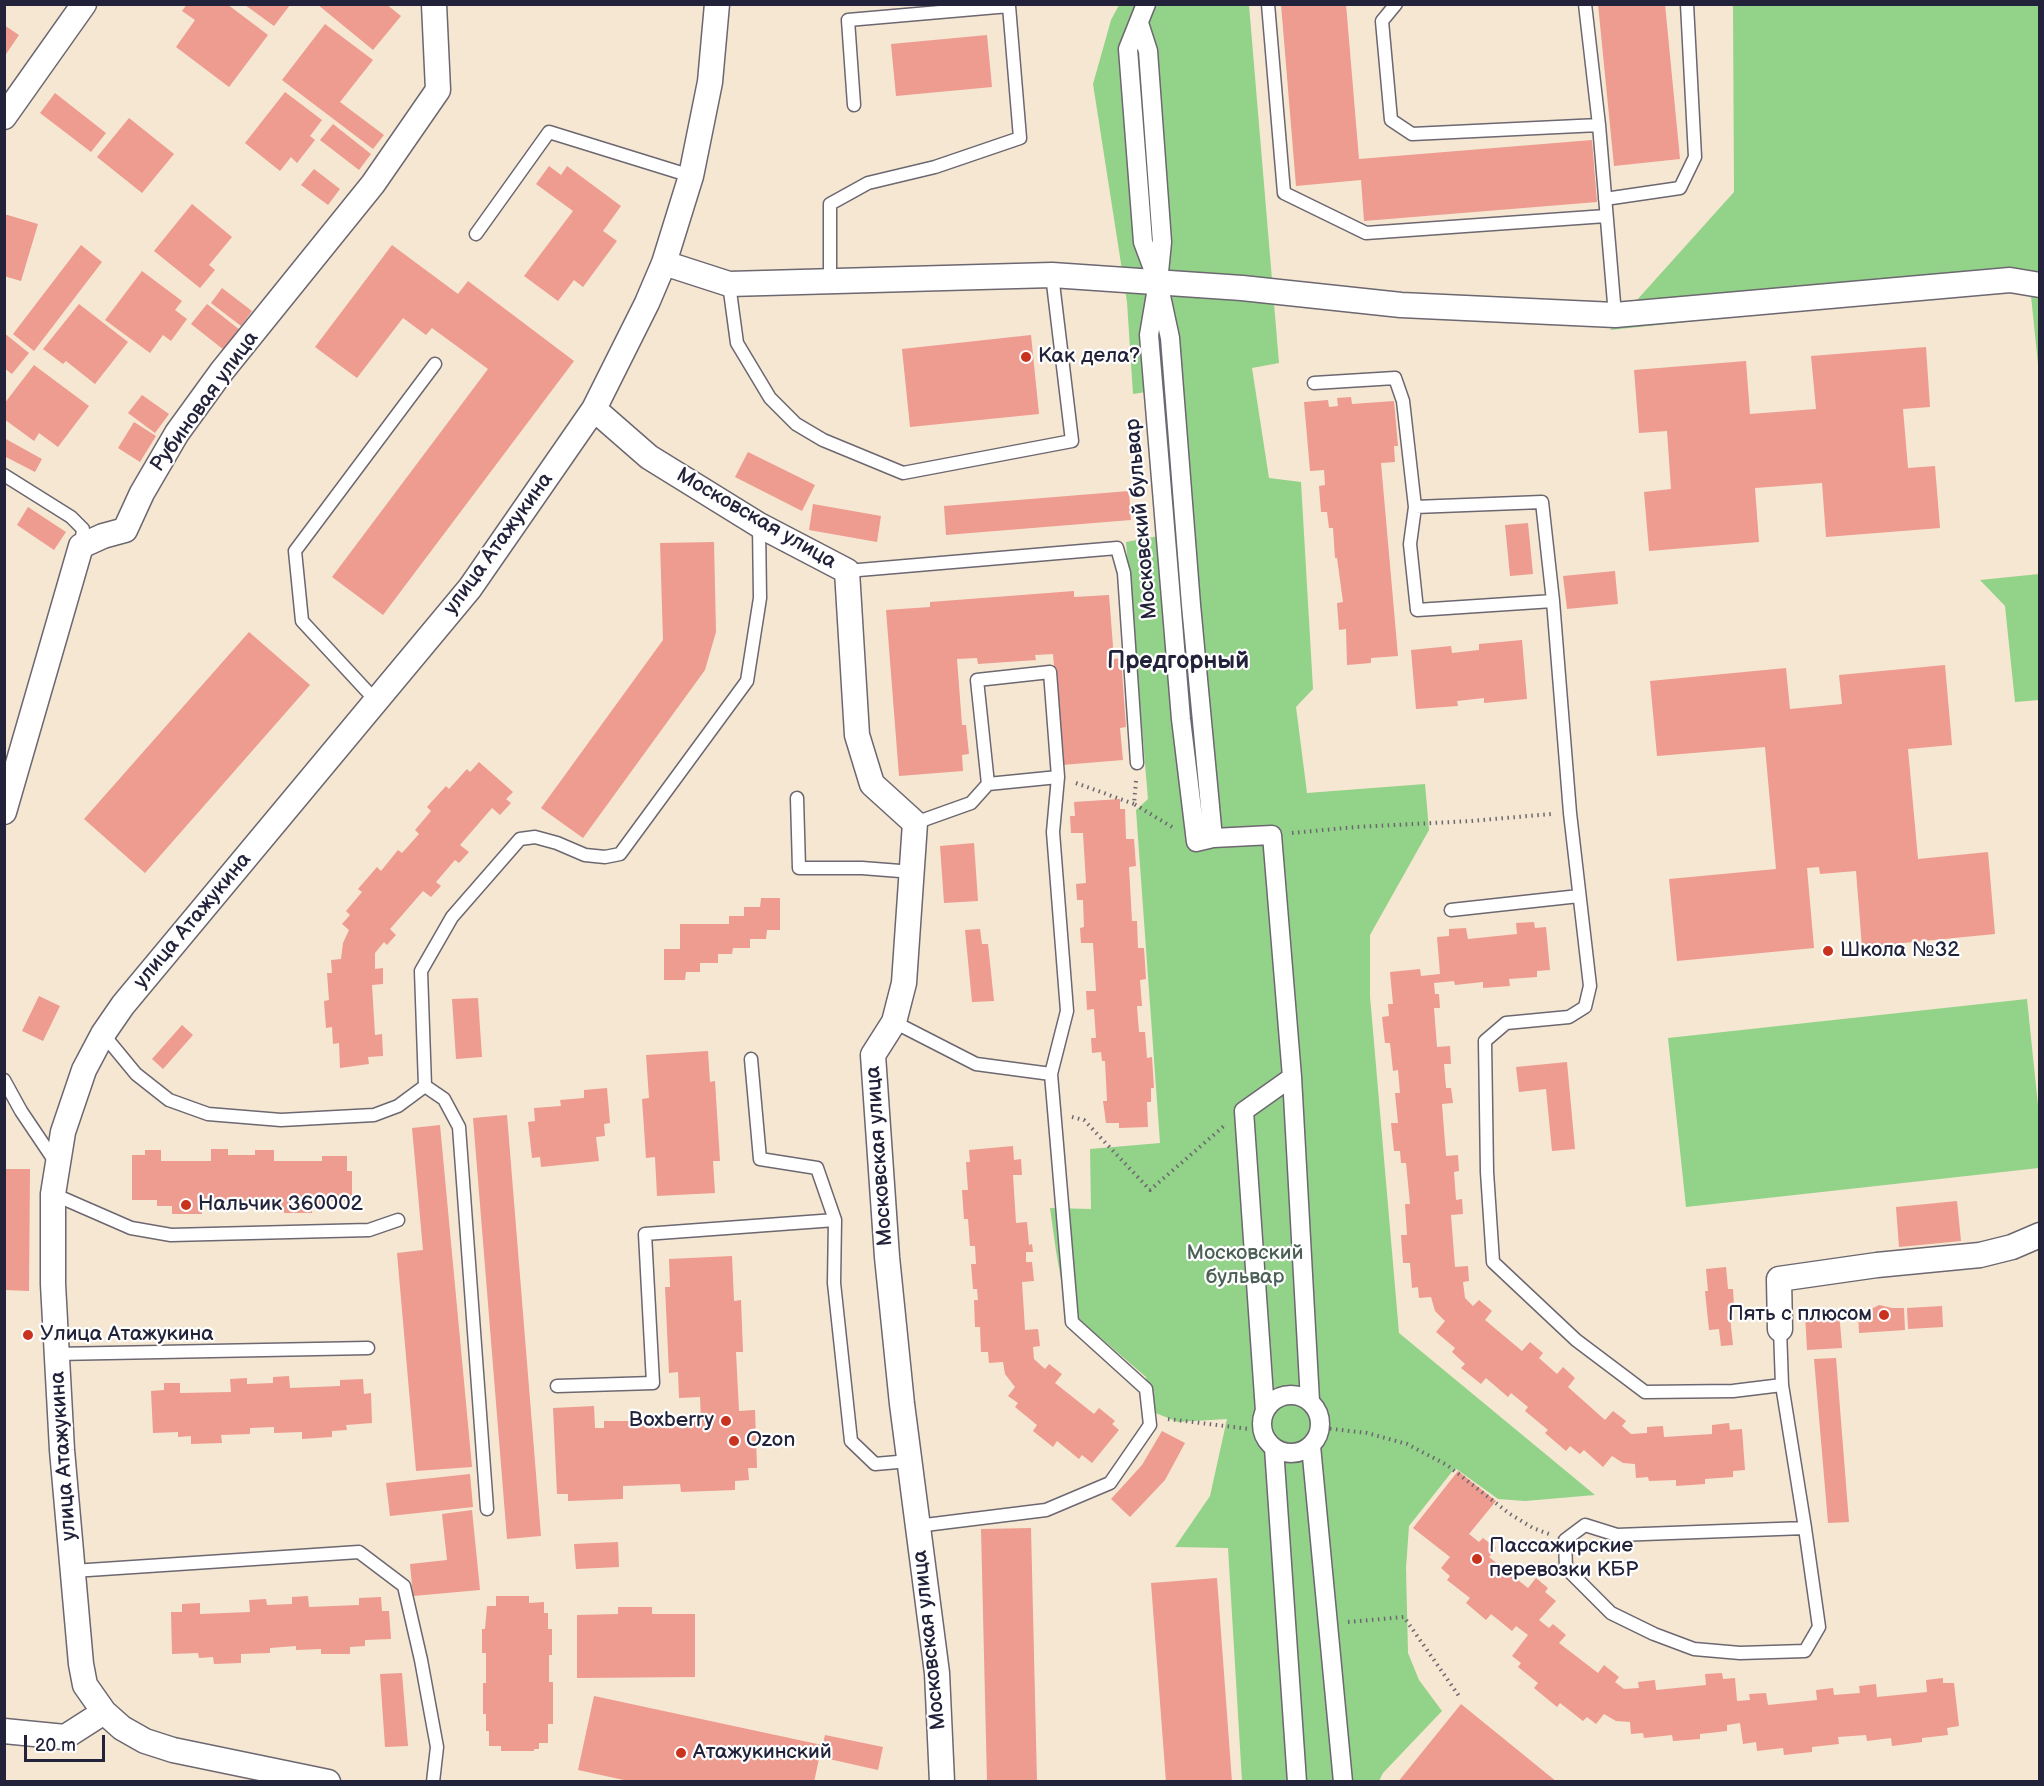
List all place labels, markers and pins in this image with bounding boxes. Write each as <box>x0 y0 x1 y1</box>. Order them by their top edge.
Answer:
place label: Как дела? <box>1038 344 1140 370</box>
marker: Как дела? <box>1019 350 1033 364</box>
place label: Школа №32 <box>1840 938 1960 964</box>
marker: Школа №32 <box>1821 944 1835 958</box>
place label: Нальчик 360002 <box>198 1192 363 1218</box>
marker: Нальчик 360002 <box>179 1198 193 1212</box>
place label: Пять с плюсом <box>1728 1302 1872 1328</box>
marker: Пять с плюсом <box>1877 1308 1891 1322</box>
place label: Улица Атажукина <box>40 1322 214 1348</box>
marker: Улица Атажукина <box>21 1328 35 1342</box>
place label: Boxberry <box>629 1408 714 1434</box>
marker: Boxberry <box>719 1414 733 1428</box>
place label: Ozon <box>746 1428 795 1454</box>
marker: Ozon <box>727 1434 741 1448</box>
place label: Пассажирские перевозки КБР <box>1489 1534 1638 1584</box>
marker: Пассажирские перевозки КБР <box>1470 1552 1484 1566</box>
place label: Атажукинский <box>693 1740 832 1766</box>
marker: Атажукинский <box>674 1746 688 1760</box>

